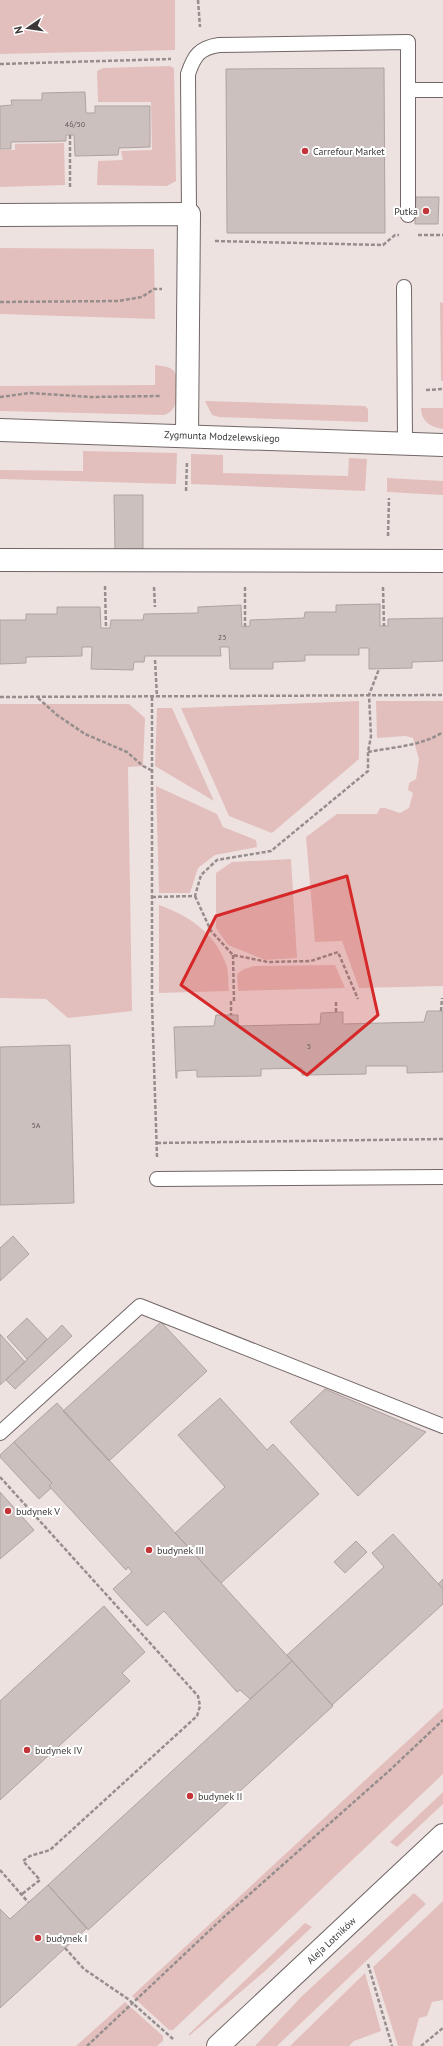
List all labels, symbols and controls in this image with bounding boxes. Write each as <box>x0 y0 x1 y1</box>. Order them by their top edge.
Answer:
north arrow <box>8 8 48 48</box>
text: N <box>11 25 26 35</box>
house number: 46/50 <box>65 119 86 129</box>
place label: Carrefour Market <box>313 145 385 158</box>
marker: Carrefour Market <box>300 146 310 156</box>
place label: Putka <box>394 205 418 218</box>
marker: Putka <box>421 206 431 216</box>
street label: Zygmunta Modzelewskiego <box>164 428 280 445</box>
house number: 23 <box>218 632 226 642</box>
house number: 5 <box>307 1041 311 1051</box>
house number: 5A <box>31 1120 41 1130</box>
place label: budynek V <box>16 1505 60 1518</box>
marker: budynek V <box>3 1506 13 1516</box>
place label: budynek III <box>157 1544 204 1557</box>
marker: budynek III <box>144 1545 154 1555</box>
place label: budynek IV <box>35 1744 82 1757</box>
marker: budynek IV <box>22 1745 32 1755</box>
place label: budynek II <box>198 1790 242 1803</box>
marker: budynek II <box>185 1791 195 1801</box>
street label: Aleja Lotników <box>304 1914 359 1967</box>
place label: budynek I <box>46 1932 87 1945</box>
marker: budynek I <box>33 1933 43 1943</box>

